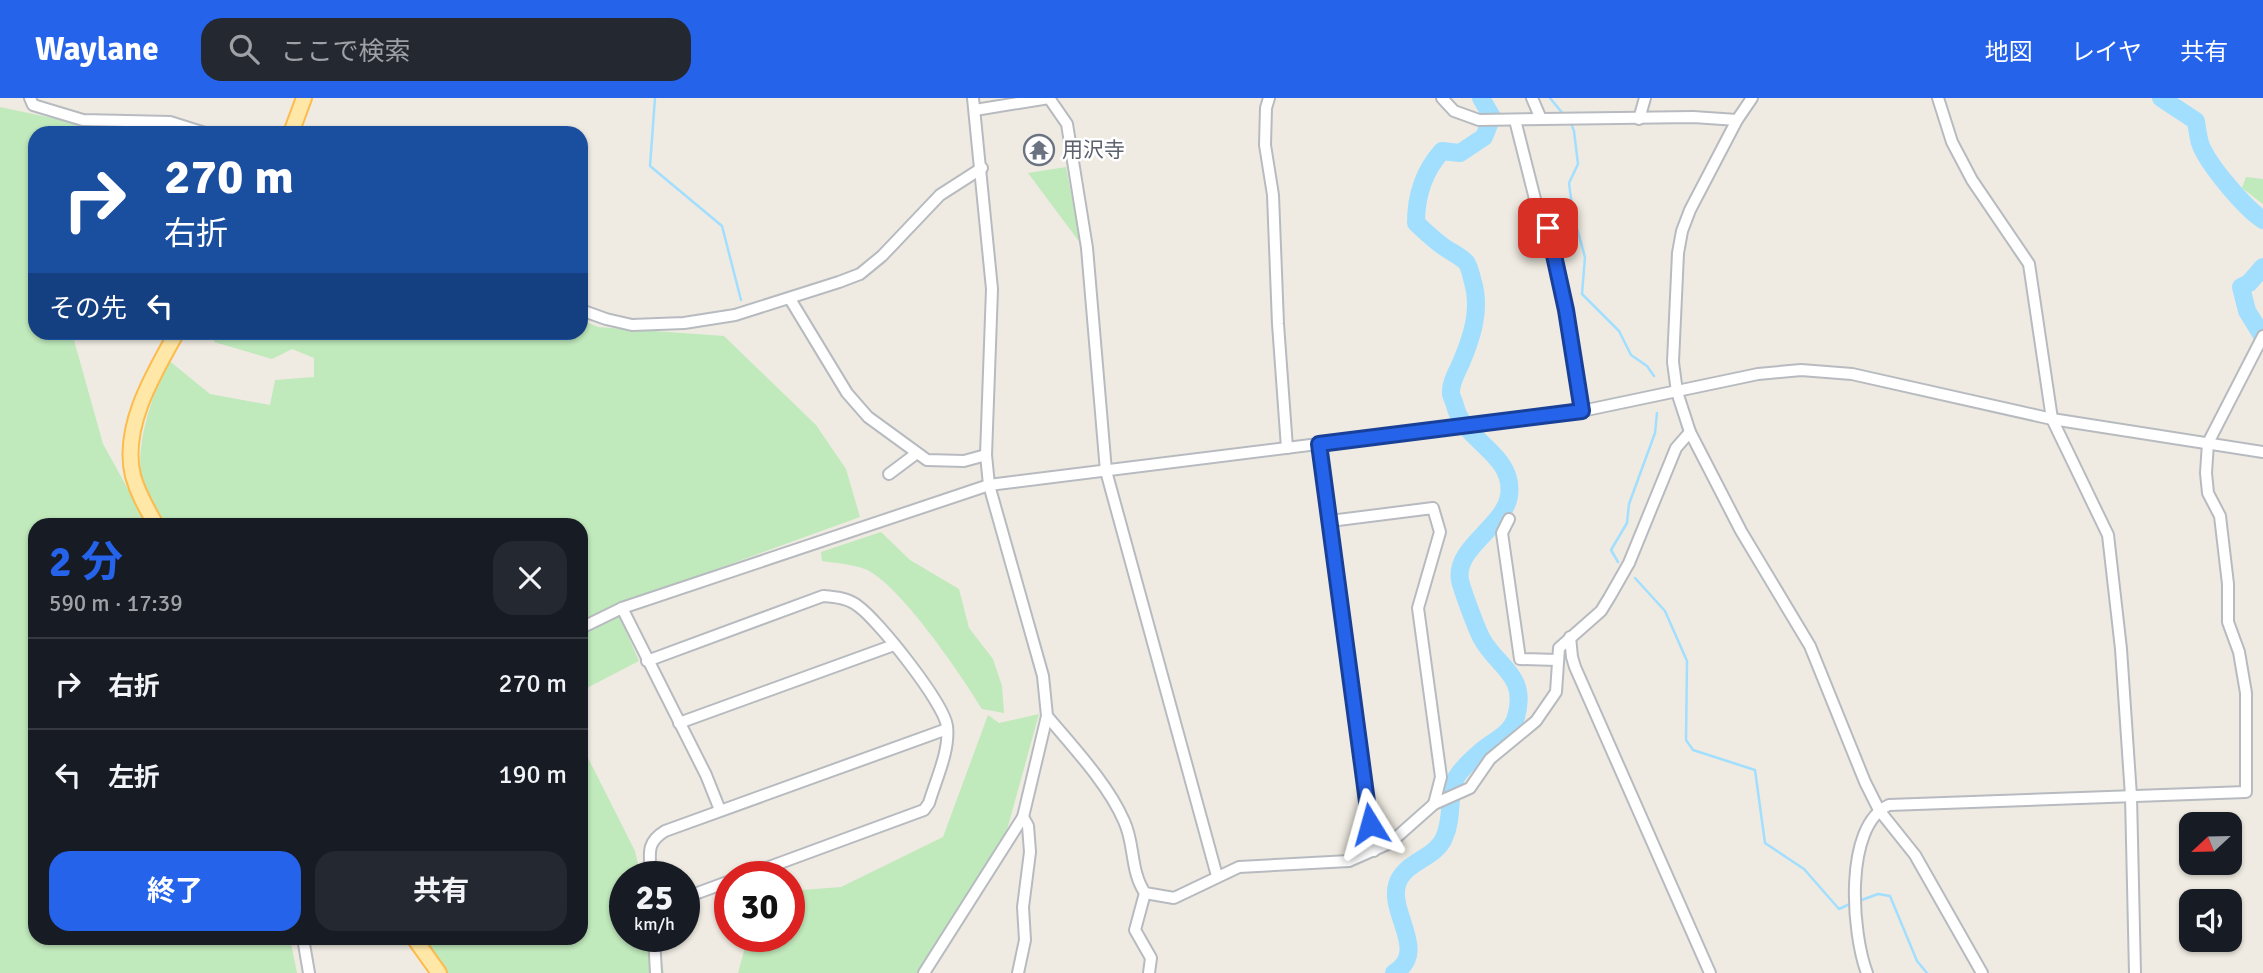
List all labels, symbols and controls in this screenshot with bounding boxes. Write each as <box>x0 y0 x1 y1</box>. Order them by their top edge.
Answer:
search box <box>201 18 691 81</box>
text: Waylane <box>35 29 159 70</box>
icon: search <box>225 30 263 68</box>
text: ここで検索 <box>281 36 411 68</box>
text: 地図 <box>1985 37 2033 67</box>
text: レイヤ <box>2071 37 2142 67</box>
text: 共有 <box>2180 37 2228 67</box>
temple icon: 用沢寺 <box>1022 133 1056 167</box>
place label: 用沢寺 <box>1062 137 1125 163</box>
text: 270 m <box>164 147 294 207</box>
icon: right <box>49 154 140 245</box>
pin <box>1518 198 1578 258</box>
icon: arrive <box>1529 209 1567 247</box>
text: 右折 <box>164 214 228 253</box>
icon: left <box>141 287 179 325</box>
text: その先 <box>49 293 127 325</box>
text: 2 分 <box>49 537 123 588</box>
button: close <box>493 541 567 615</box>
text: 590 m · 17:39 <box>49 589 183 618</box>
icon: right <box>49 665 87 703</box>
text: 270 m <box>498 668 567 700</box>
text: 右折 <box>108 671 160 703</box>
icon: left <box>49 756 87 794</box>
text: 190 m <box>498 759 567 791</box>
text: 左折 <box>108 762 160 794</box>
position arrow <box>1333 787 1407 861</box>
north arrow <box>2179 812 2242 875</box>
map controls <box>2179 812 2242 952</box>
button: 終了 <box>49 851 301 931</box>
button: 共有 <box>315 851 567 931</box>
speed limit sign: 30 <box>714 861 805 952</box>
text: 25 <box>636 876 673 919</box>
button: sound <box>2179 889 2242 952</box>
text: km/h <box>634 913 675 935</box>

